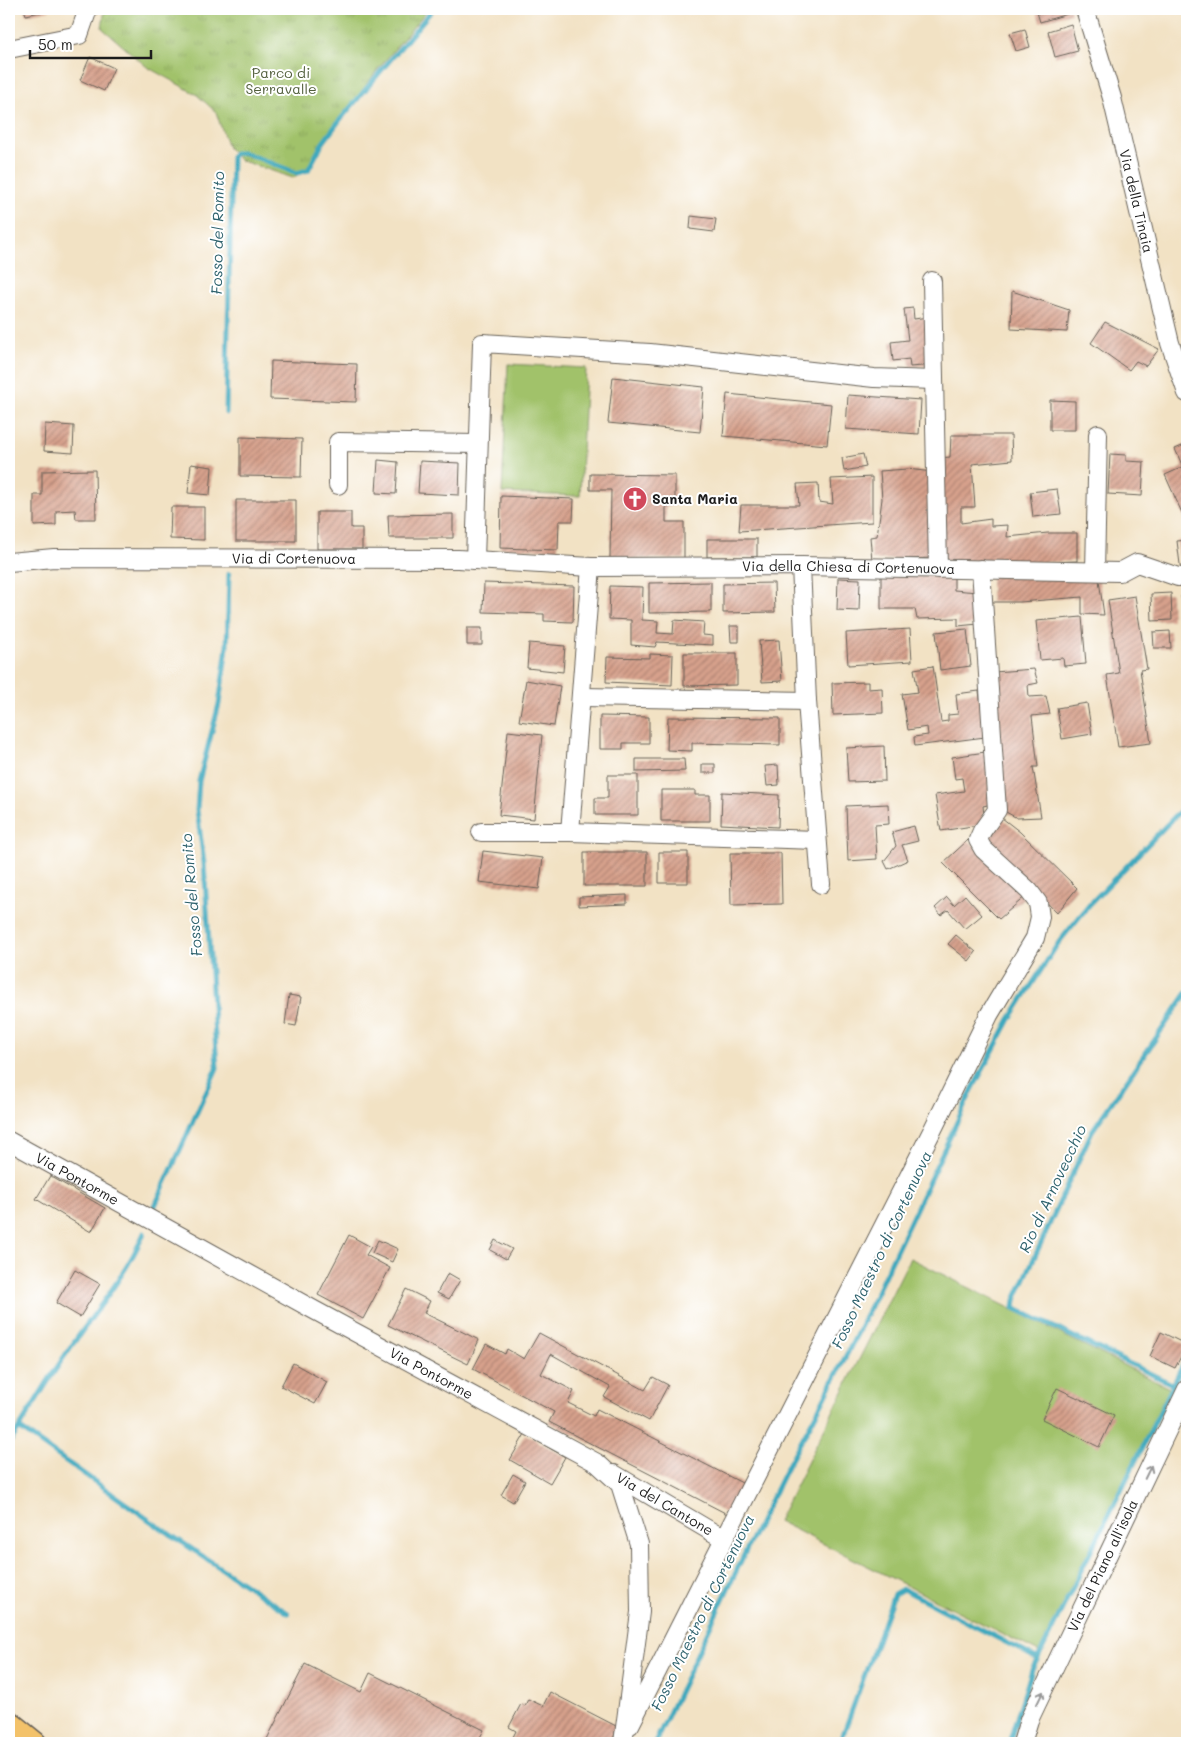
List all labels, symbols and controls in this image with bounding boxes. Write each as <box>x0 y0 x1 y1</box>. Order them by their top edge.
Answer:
scale bar <box>30 28 151 60</box>
text: 50 m <box>38 34 73 54</box>
park label: Parco di Serravalle <box>245 63 317 98</box>
street label: Via della Tinaia <box>1115 147 1158 255</box>
water label: Fosso del Romito <box>206 171 228 295</box>
church icon: Santa Maria <box>622 486 648 512</box>
place label: Santa Maria <box>652 489 738 508</box>
street label: Via di Cortenuova <box>232 548 356 568</box>
street label: Via della Chiesa di Cortenuova <box>742 556 955 578</box>
water label: Fosso del Romito <box>176 833 206 957</box>
water label: Rio di Arnovecchio <box>1014 1121 1091 1256</box>
street label: Via Pontorme <box>32 1148 123 1209</box>
water label: Fosso Maestro di Cortenuova <box>826 1148 936 1352</box>
street label: Via Pontorme <box>386 1343 477 1403</box>
one-way arrow <box>1143 1465 1153 1480</box>
street label: Via del Cantone <box>613 1468 717 1540</box>
street label: Via del Piano all'isola <box>1062 1496 1142 1635</box>
water label: Fosso Maestro di Cortenuova <box>646 1511 758 1714</box>
one-way arrow <box>1036 1691 1045 1706</box>

